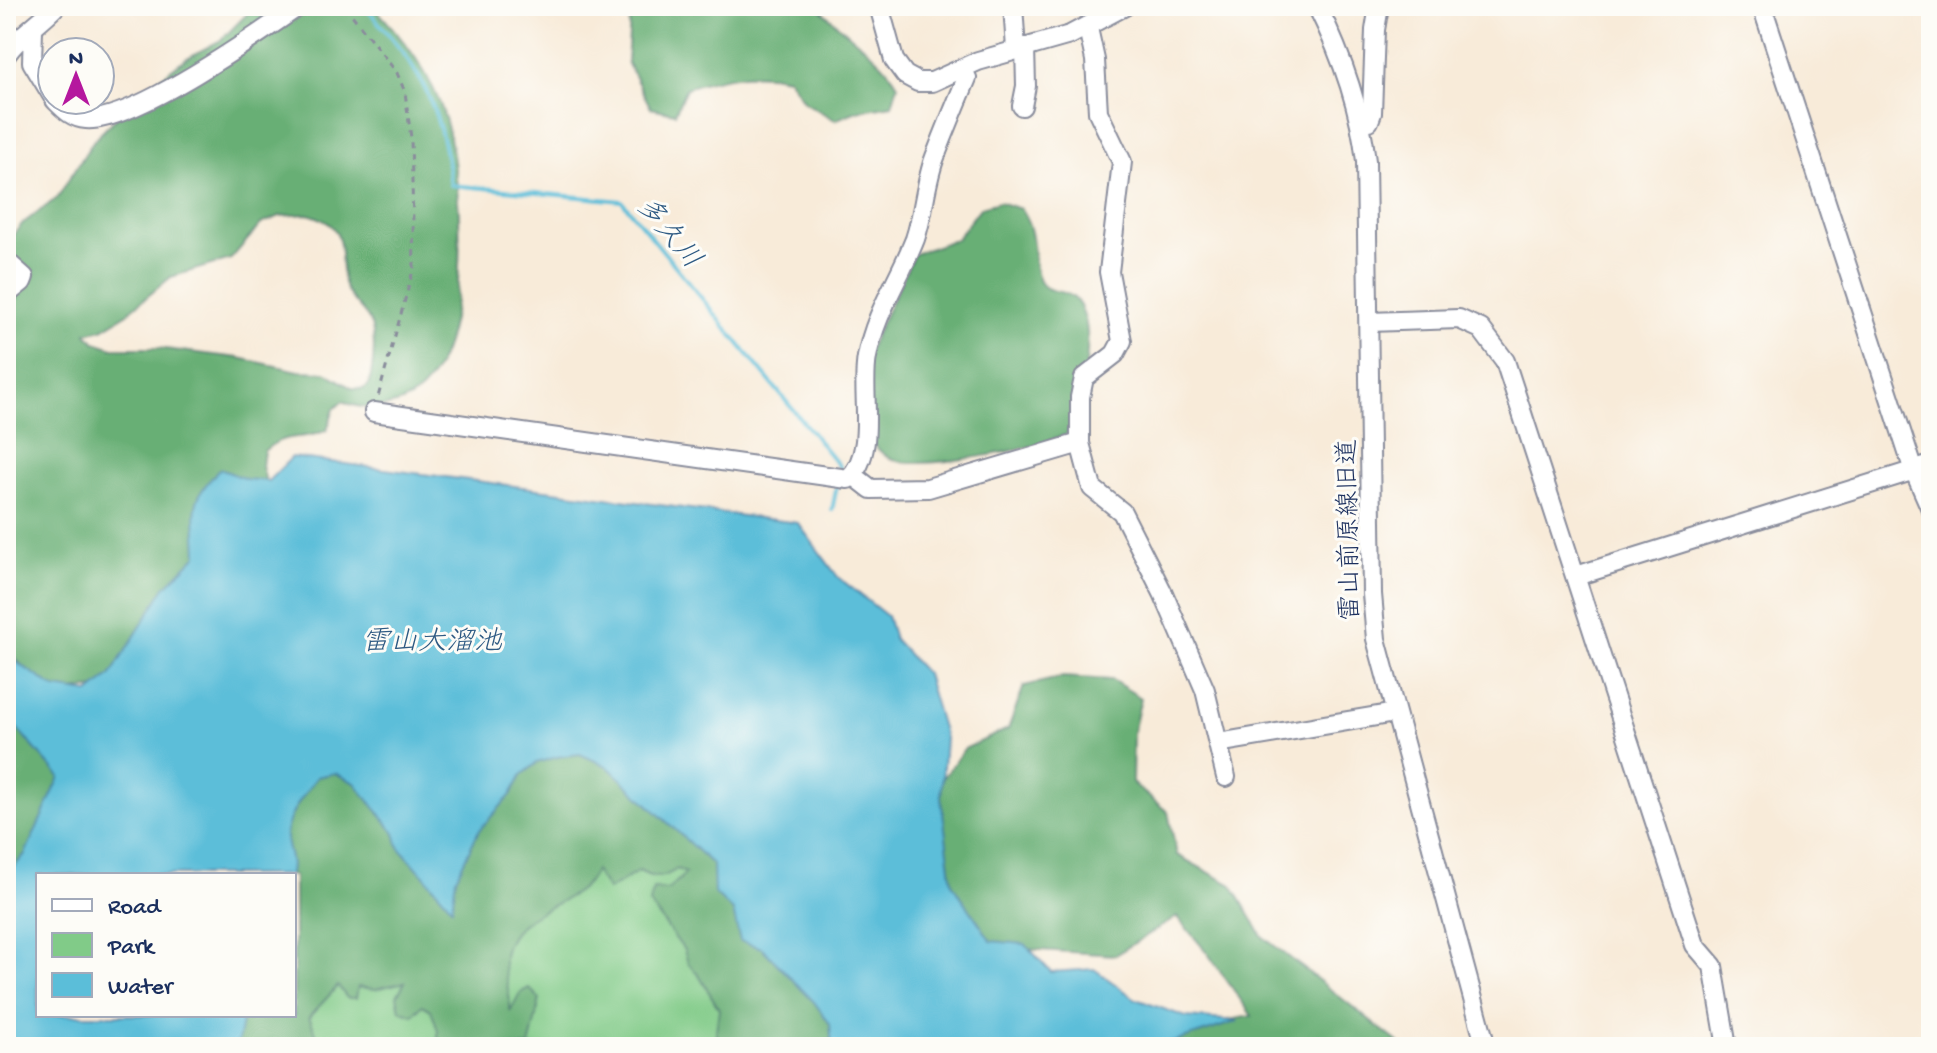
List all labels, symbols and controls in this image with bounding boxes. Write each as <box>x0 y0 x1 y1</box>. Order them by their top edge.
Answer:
north arrow <box>36 36 116 116</box>
text: N <box>69 47 83 73</box>
water label: 多久川 <box>628 190 708 277</box>
street label: 雷山前原線旧道 <box>1332 439 1369 621</box>
water label: 雷山大溜池 <box>362 627 503 660</box>
legend <box>36 873 296 1017</box>
text: Road <box>108 894 162 923</box>
text: Park <box>107 934 156 963</box>
text: Water <box>108 974 175 1003</box>

